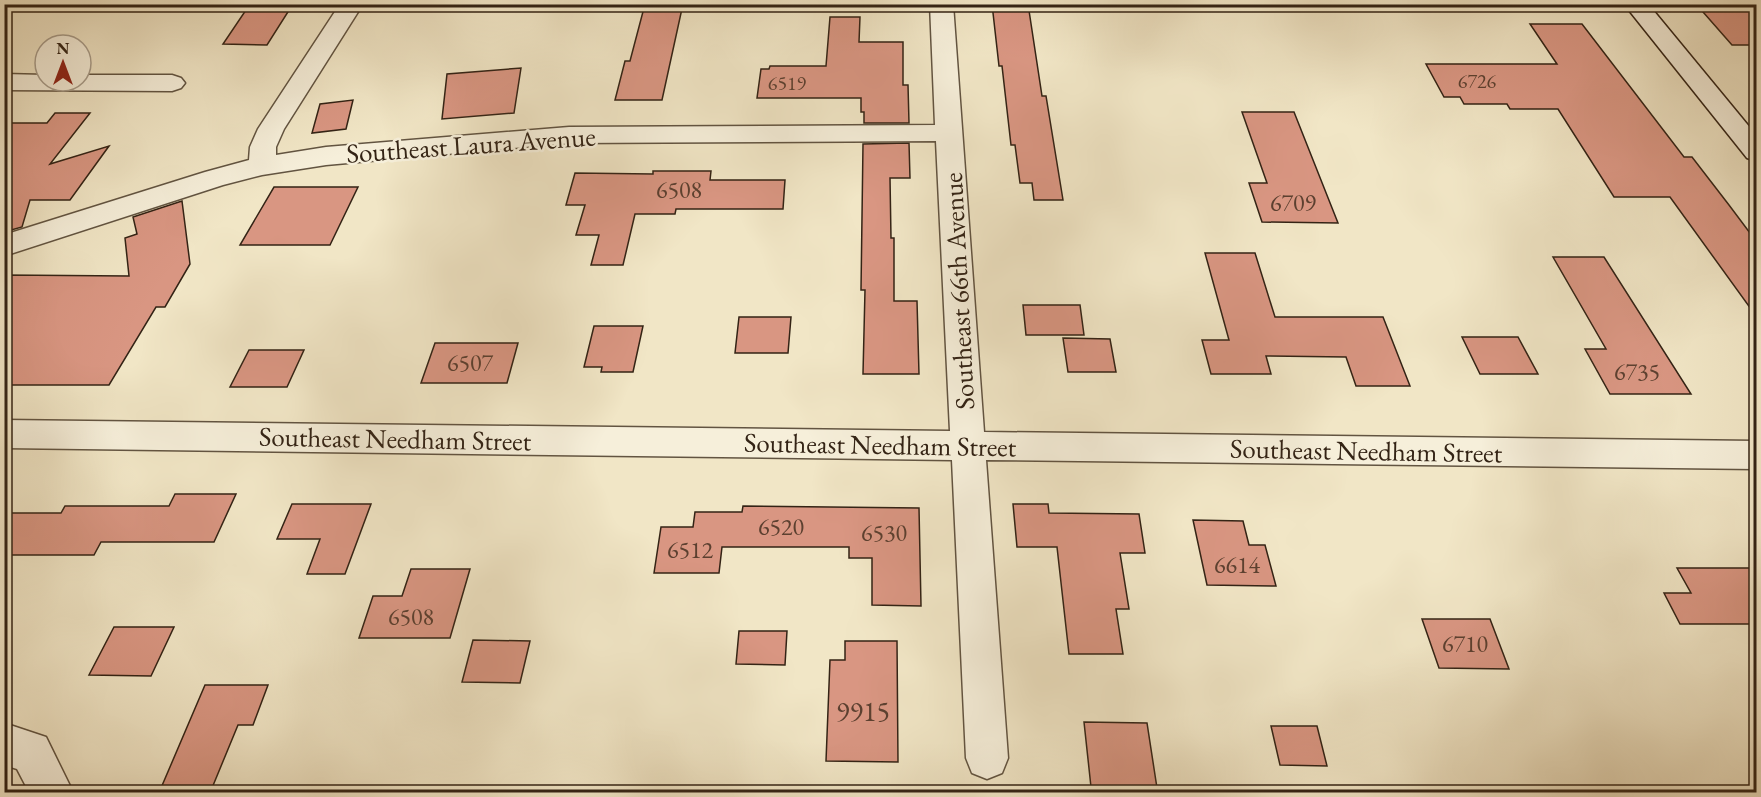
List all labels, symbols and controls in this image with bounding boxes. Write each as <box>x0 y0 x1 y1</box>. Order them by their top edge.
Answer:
north arrow <box>33 33 93 93</box>
text: N <box>57 38 70 59</box>
house number: 6726 <box>1458 68 1497 94</box>
house number: 6519 <box>768 70 807 96</box>
street label: Southeast Laura Avenue <box>345 118 597 171</box>
street label: Southeast 66th Avenue <box>935 171 982 411</box>
house number: 6508 <box>656 174 702 205</box>
house number: 6709 <box>1270 187 1317 218</box>
house number: 6507 <box>447 347 494 378</box>
house number: 6735 <box>1614 356 1660 387</box>
street label: Southeast Needham Street <box>259 419 532 458</box>
street label: Southeast Needham Street <box>744 425 1017 464</box>
street label: Southeast Needham Street <box>1230 431 1503 470</box>
house number: 6520 <box>758 511 804 542</box>
house number: 6530 <box>861 517 907 548</box>
house number: 6512 <box>667 534 714 565</box>
house number: 6614 <box>1214 549 1261 580</box>
house number: 6508 <box>388 601 434 632</box>
house number: 6710 <box>1442 628 1488 659</box>
house number: 9915 <box>836 693 890 729</box>

